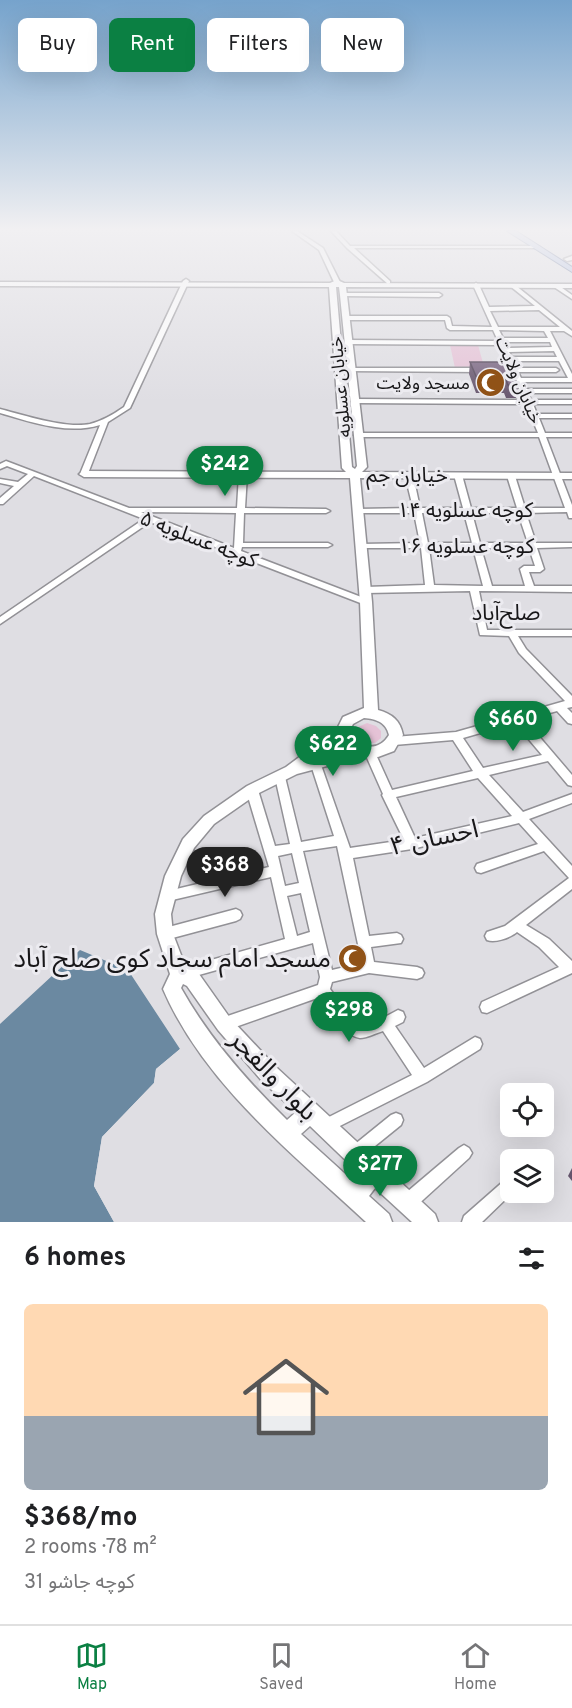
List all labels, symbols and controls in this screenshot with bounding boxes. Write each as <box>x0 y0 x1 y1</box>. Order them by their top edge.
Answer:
chip: Buy <box>18 18 97 72</box>
chip: Rent <box>109 18 195 72</box>
chip: Filters <box>207 18 309 72</box>
chip: New <box>321 18 404 72</box>
street label: خیابان ولایت <box>489 333 546 428</box>
street label: خیابان عسلویه <box>326 335 357 438</box>
mosque icon: مسجد ولایت <box>475 367 507 399</box>
place label: مسجد ولایت <box>376 373 470 396</box>
pin: $242 <box>189 446 261 497</box>
text: $242 <box>200 452 250 478</box>
street label: خیابان جم <box>366 463 448 490</box>
street label: کوچه عسلویه ۱۴ <box>397 498 533 525</box>
street label: کوچه عسلویه ۵ <box>136 506 262 575</box>
street label: کوچه عسلویه ۱۶ <box>398 534 534 561</box>
district label: صلح‌آباد <box>472 600 540 629</box>
pin: $660 <box>477 701 549 752</box>
text: $660 <box>488 707 538 733</box>
pin: $622 <box>297 726 369 777</box>
text: $622 <box>309 732 357 758</box>
street label: احسان ۴ <box>387 814 482 865</box>
pin: $368 <box>189 847 261 898</box>
text: $368 <box>201 853 249 879</box>
mosque icon: مسجد امام سجاد کوی صلح آباد <box>336 942 368 974</box>
place label: مسجد امام سجاد کوی صلح آباد <box>13 944 331 978</box>
pin: $298 <box>313 992 385 1043</box>
text: $298 <box>324 998 374 1024</box>
street label: بلوار والفجر <box>220 1024 323 1129</box>
map controls <box>500 1083 554 1203</box>
button: locate <box>500 1083 554 1137</box>
pin: $277 <box>344 1146 416 1197</box>
button: layers <box>500 1149 554 1203</box>
text: $277 <box>357 1152 403 1178</box>
text: 6 homes <box>24 1242 126 1275</box>
icon: filters <box>515 1242 548 1275</box>
icon: home <box>232 1343 340 1451</box>
text: $368/mo <box>24 1502 137 1535</box>
text: 2 rooms · 78 m² <box>24 1535 157 1561</box>
text: کوچه جاشو 31 <box>24 1570 135 1596</box>
tab: Map <box>75 1639 108 1695</box>
tab: Saved <box>259 1639 303 1695</box>
tab: Home <box>454 1639 497 1695</box>

